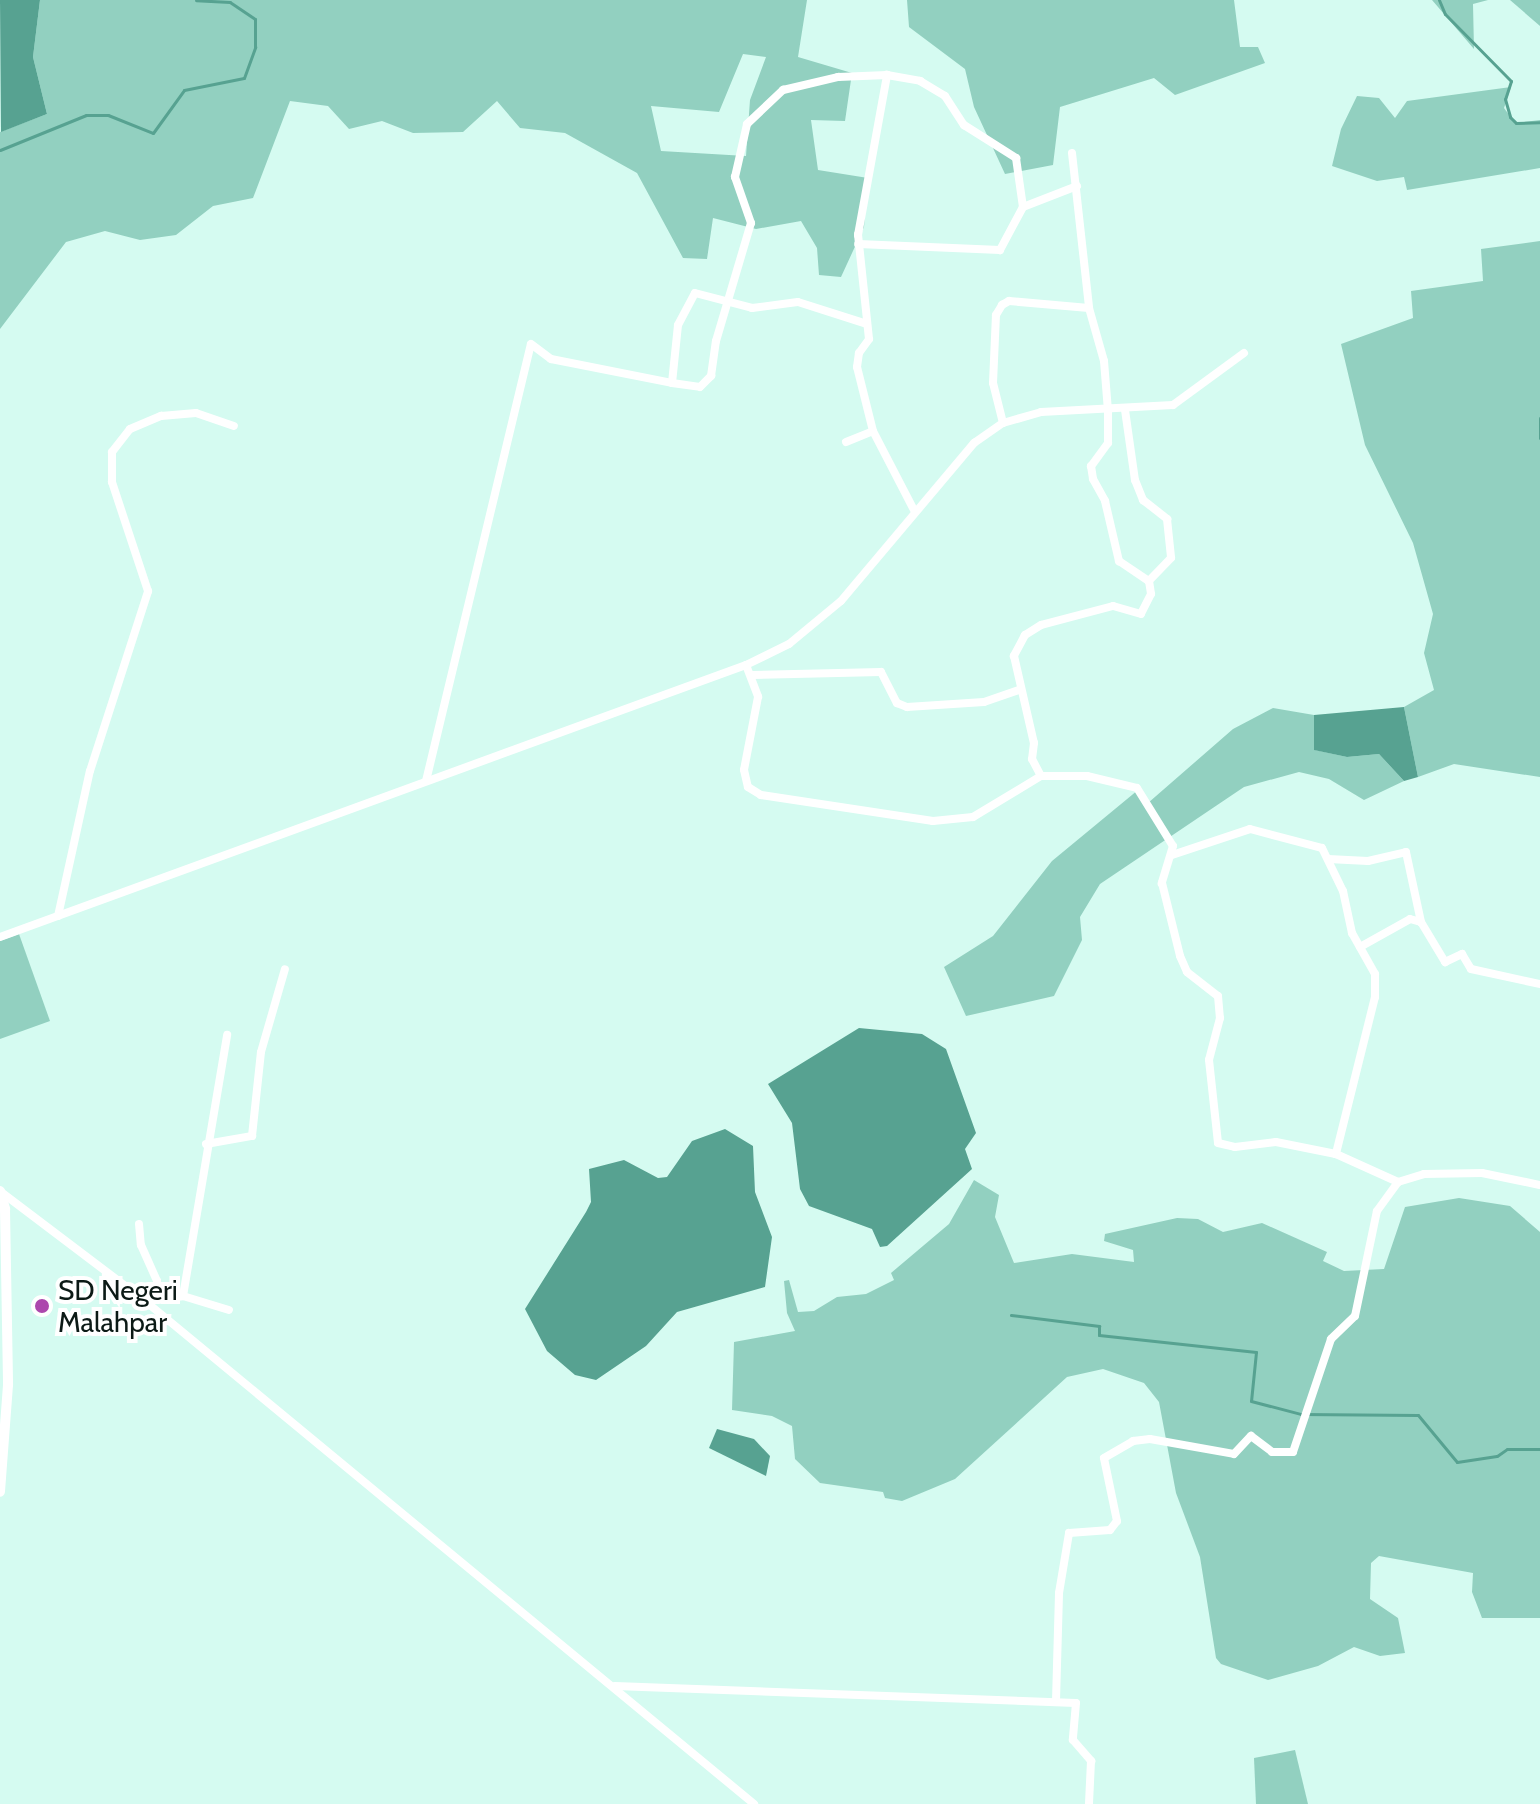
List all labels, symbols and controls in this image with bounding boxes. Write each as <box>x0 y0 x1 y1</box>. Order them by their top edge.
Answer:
place label: SD Negeri Malahpar <box>58 1273 178 1339</box>
marker: SD Negeri Malahpar <box>33 1297 51 1315</box>

